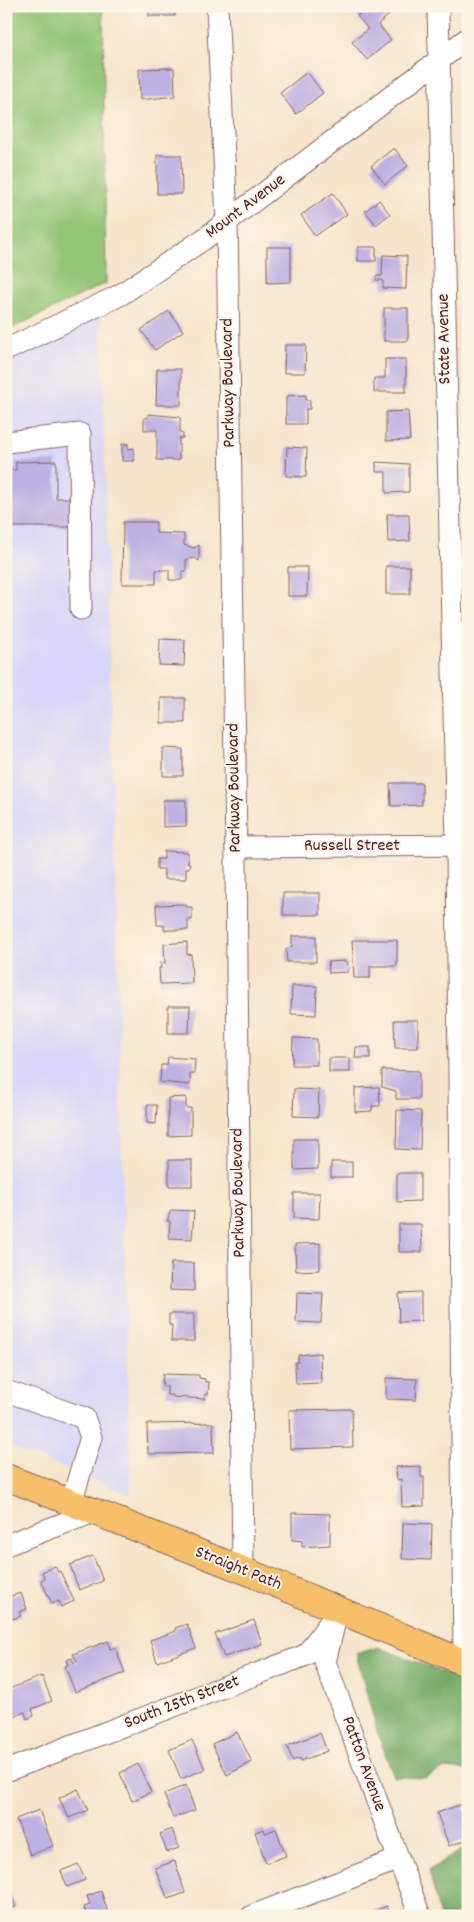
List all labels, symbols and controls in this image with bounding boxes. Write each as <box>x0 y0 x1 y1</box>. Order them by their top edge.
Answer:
street label: Mount Avenue <box>201 168 291 245</box>
street label: State Avenue <box>432 293 458 385</box>
street label: Parkway Boulevard <box>215 318 243 448</box>
street label: Parkway Boulevard <box>221 723 249 853</box>
street label: Russell Street <box>304 834 400 859</box>
street label: Parkway Boulevard <box>225 1128 253 1258</box>
street label: Straight Path <box>191 1540 285 1598</box>
street label: South 25th Street <box>121 1669 244 1736</box>
street label: Patton Avenue <box>334 1713 392 1815</box>

